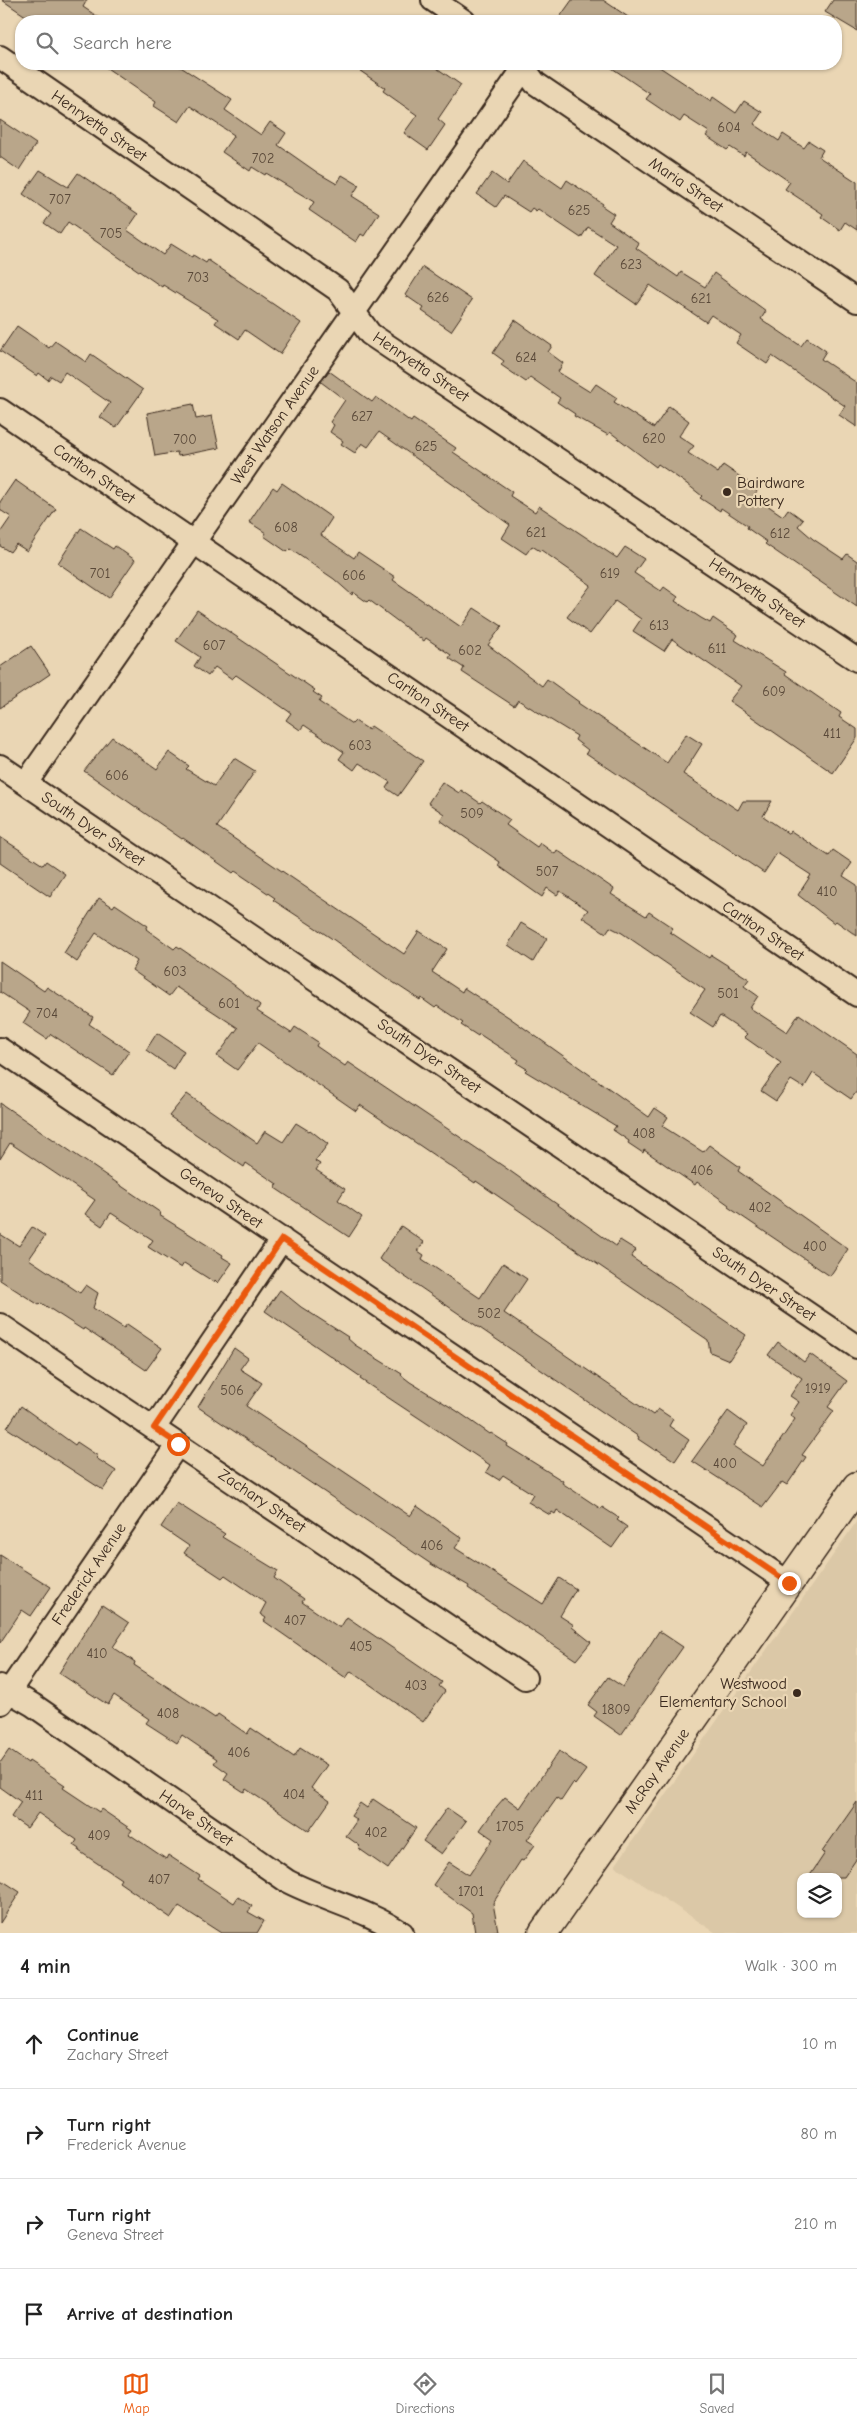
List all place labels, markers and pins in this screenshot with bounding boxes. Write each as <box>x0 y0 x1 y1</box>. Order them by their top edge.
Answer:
place label: Bairdware Pottery <box>737 474 805 510</box>
marker: Bairdware Pottery <box>721 486 733 498</box>
place label: Westwood Elementary School <box>659 1675 787 1711</box>
marker: Westwood Elementary School <box>791 1687 803 1699</box>

